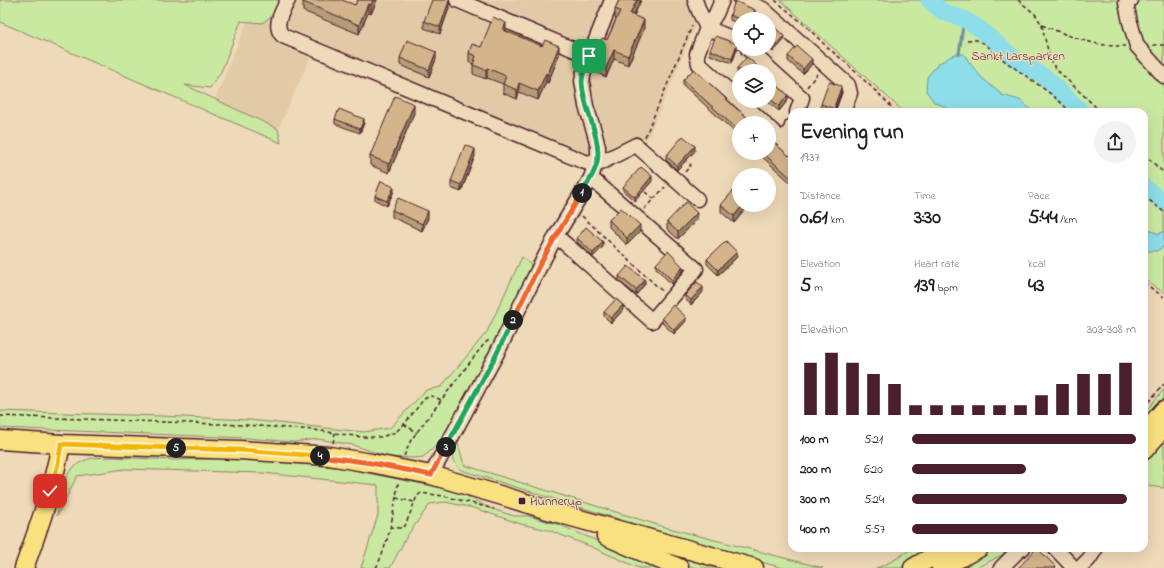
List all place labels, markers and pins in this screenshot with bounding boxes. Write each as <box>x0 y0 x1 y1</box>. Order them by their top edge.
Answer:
pin <box>572 39 606 73</box>
pin: 1 <box>572 183 592 203</box>
pin: 2 <box>503 310 523 330</box>
pin: 3 <box>436 437 456 457</box>
pin: 5 <box>166 438 186 458</box>
pin: 4 <box>310 446 330 466</box>
pin <box>33 474 67 508</box>
place label: Hunnerup <box>530 492 582 511</box>
marker: Hunnerup <box>517 496 527 506</box>

